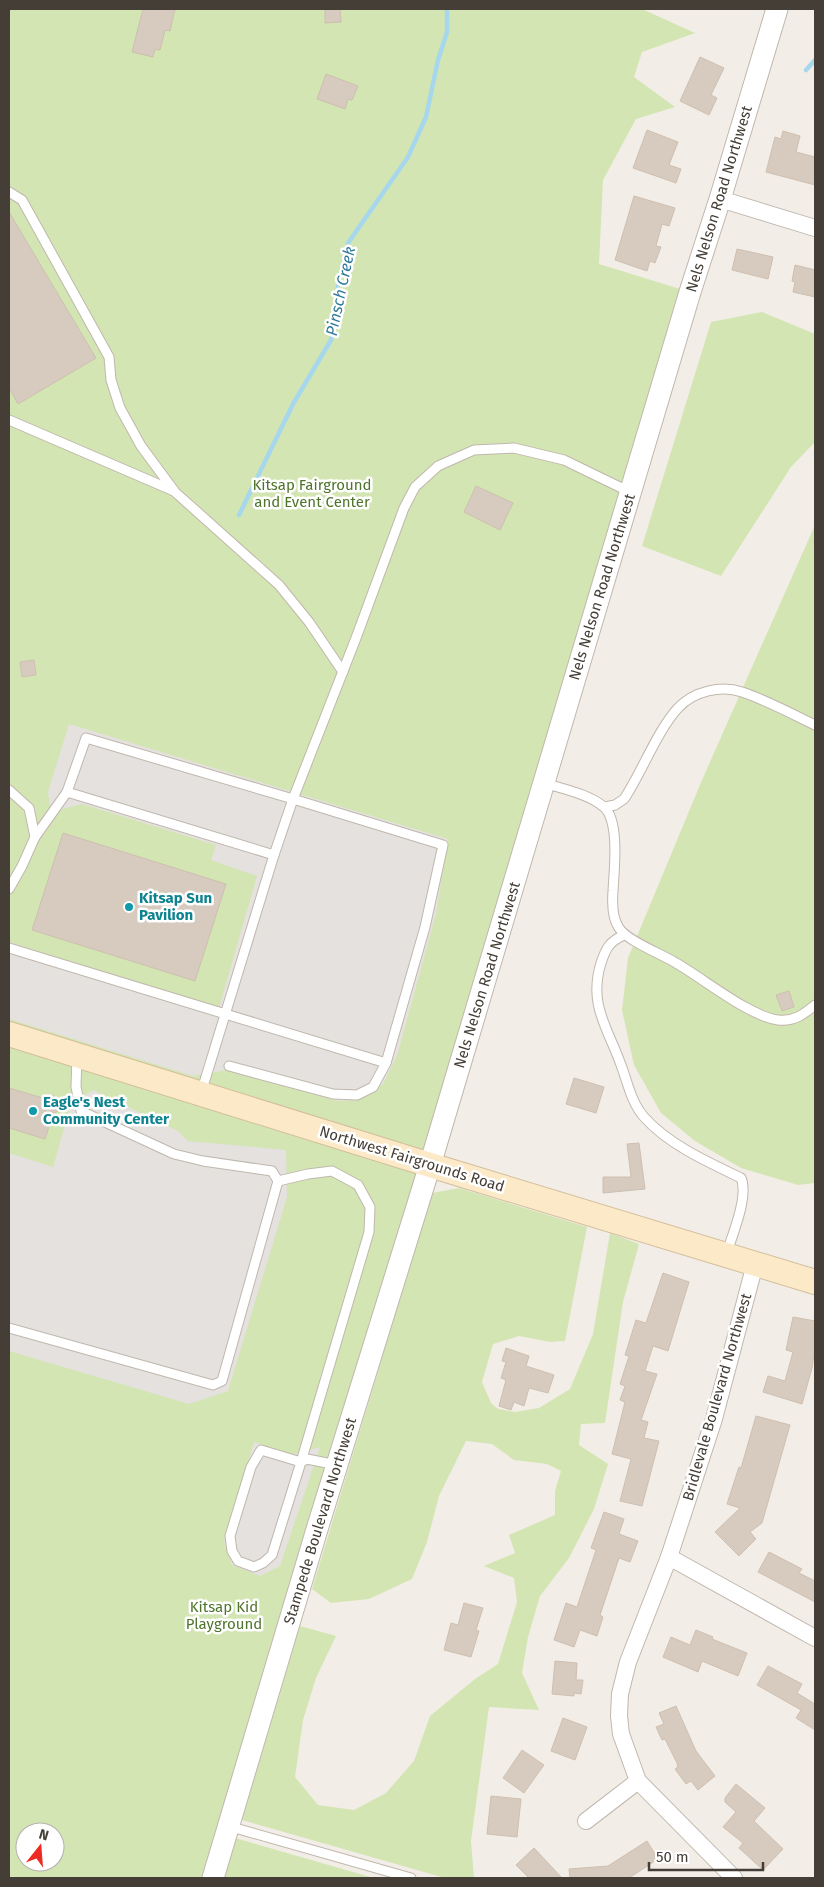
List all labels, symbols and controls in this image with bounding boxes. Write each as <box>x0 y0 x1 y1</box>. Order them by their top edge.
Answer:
street label: Nels Nelson Road Northwest <box>682 103 756 294</box>
water label: Pinsch Creek <box>322 244 359 337</box>
park label: Kitsap Fairground and Event Center <box>252 476 372 511</box>
street label: Nels Nelson Road Northwest <box>565 491 639 682</box>
street label: Nels Nelson Road Northwest <box>450 879 524 1070</box>
place label: Kitsap Sun Pavilion <box>139 889 212 924</box>
marker: Kitsap Sun Pavilion <box>123 901 135 913</box>
place label: Eagle's Nest Community Center <box>43 1093 170 1128</box>
marker: Eagle's Nest Community Center <box>27 1105 39 1117</box>
street label: Northwest Fairgrounds Road <box>317 1122 507 1196</box>
street label: Bridlevale Boulevard Northwest <box>679 1291 755 1503</box>
street label: Stampede Boulevard Northwest <box>280 1415 360 1627</box>
park label: Kitsap Kid Playground <box>186 1598 262 1633</box>
north arrow <box>15 1822 65 1872</box>
text: N <box>37 1826 51 1845</box>
scale bar <box>649 1840 763 1872</box>
text: 50 m <box>656 1848 689 1866</box>

